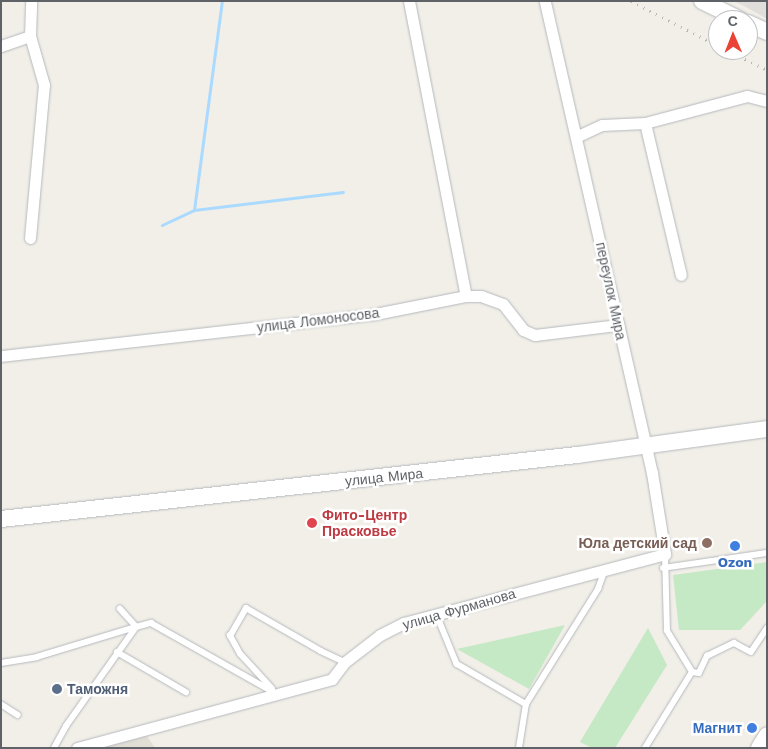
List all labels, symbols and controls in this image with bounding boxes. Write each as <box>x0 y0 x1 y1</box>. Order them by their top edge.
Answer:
north arrow <box>708 10 758 60</box>
text: С <box>728 13 738 29</box>
street label: переулок Мира <box>592 241 630 341</box>
street label: улица Ломоносова <box>256 304 380 336</box>
street label: улица Мира <box>344 465 424 489</box>
place label: Фито-Центр Прасковье <box>322 507 407 540</box>
marker: Фито-Центр Прасковье <box>306 517 318 529</box>
place label: Юла детский сад <box>578 535 697 551</box>
marker: Юла детский сад <box>701 537 713 549</box>
marker: Ozon <box>729 540 741 552</box>
place label: Ozon <box>718 554 752 570</box>
street label: улица Фурманова <box>401 585 517 633</box>
place label: Таможня <box>67 681 128 697</box>
marker: Таможня <box>51 683 63 695</box>
place label: Магнит <box>693 720 742 736</box>
marker: Магнит <box>746 722 758 734</box>

